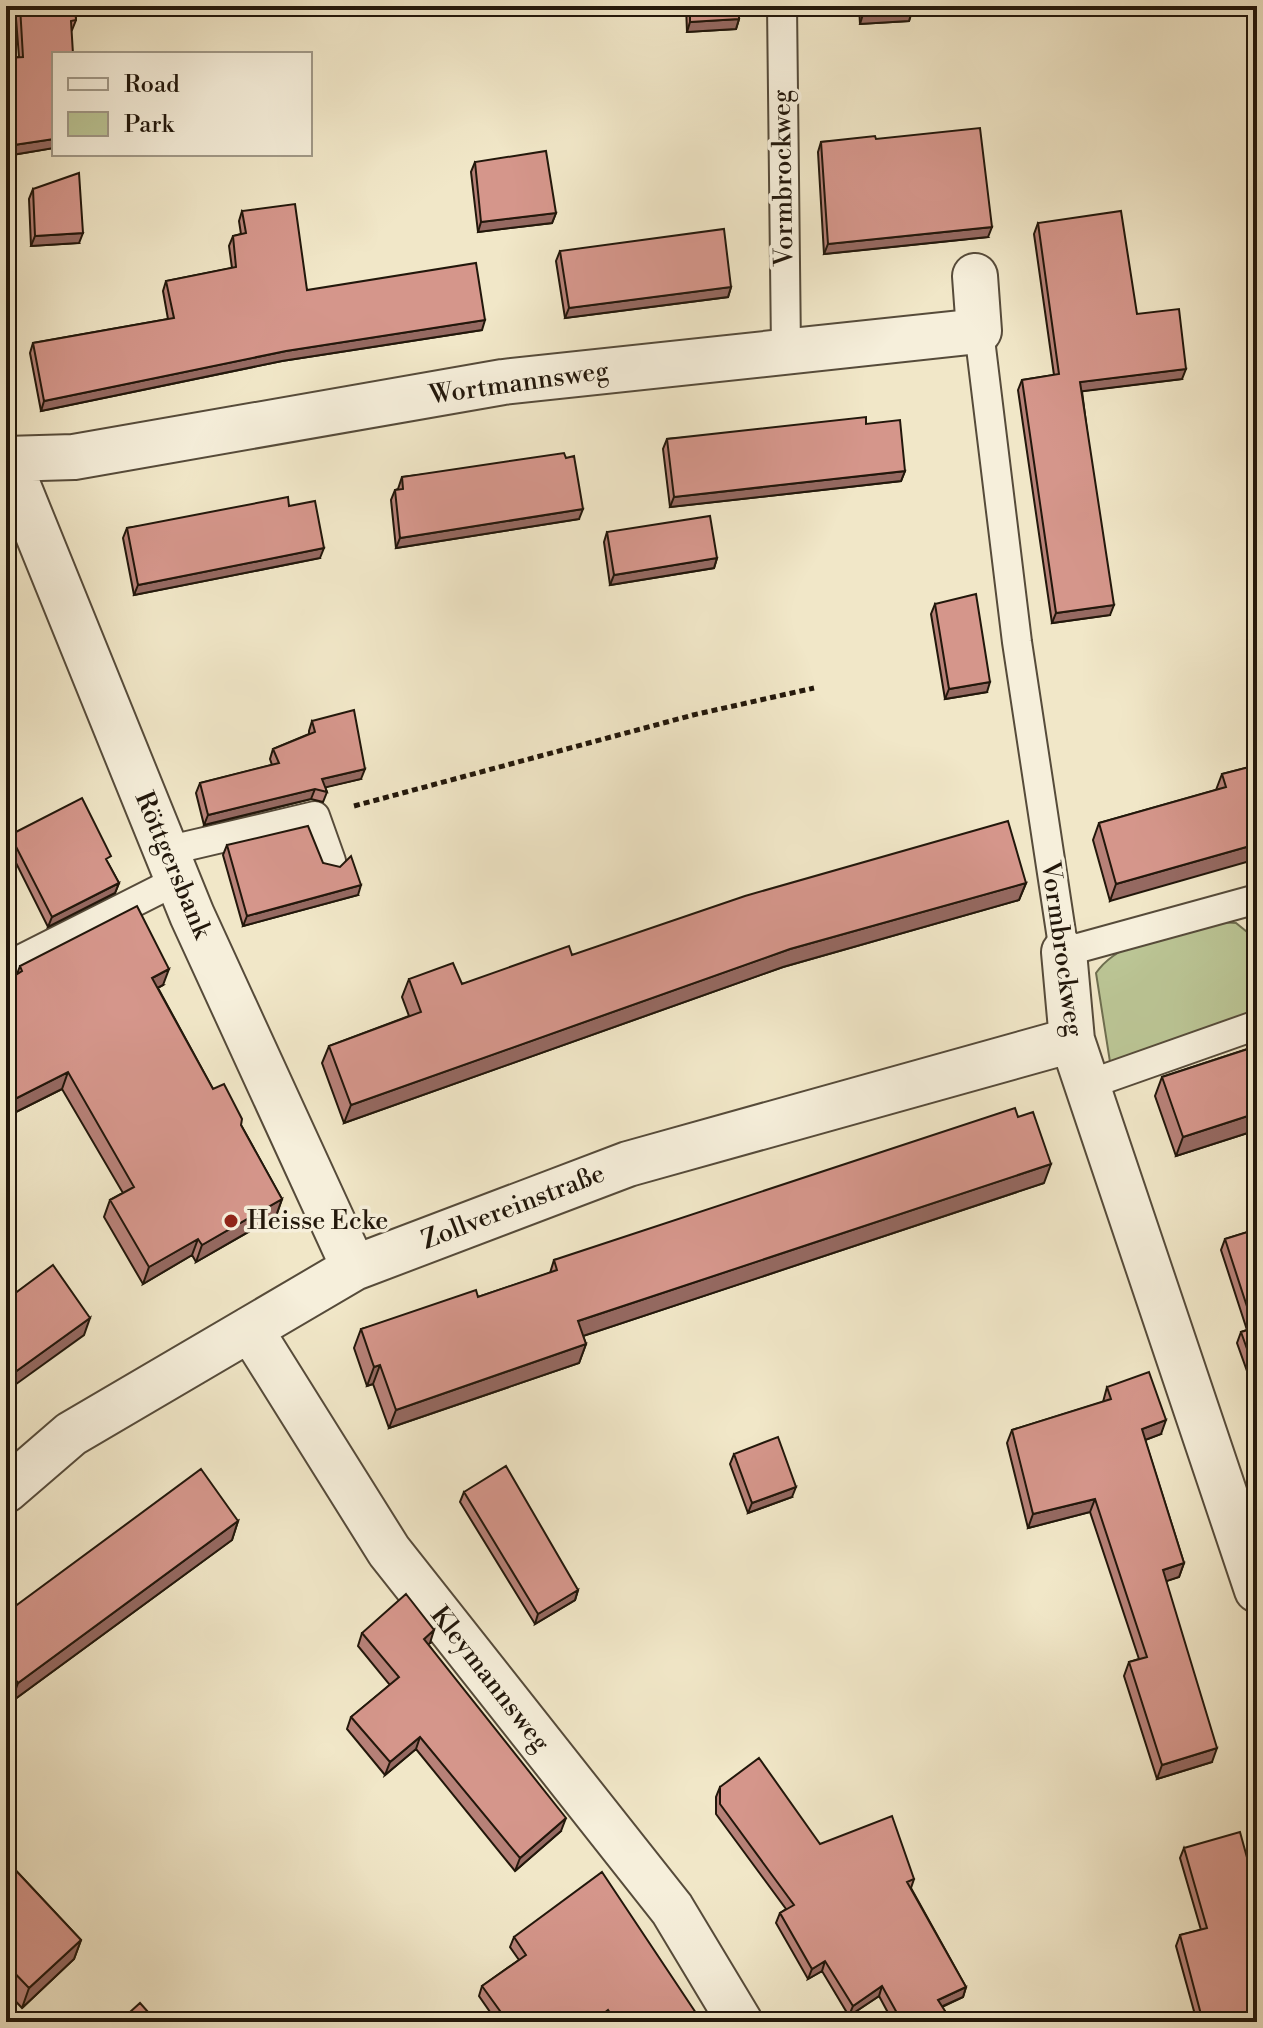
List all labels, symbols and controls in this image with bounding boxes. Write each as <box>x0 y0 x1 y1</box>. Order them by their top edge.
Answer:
legend <box>52 52 312 156</box>
text: Road <box>124 70 180 100</box>
street label: Vormbrockweg <box>765 89 801 268</box>
text: Park <box>124 110 175 140</box>
street label: Wortmannsweg <box>426 355 611 412</box>
street label: Röttgersbank <box>128 787 219 945</box>
street label: Vormbrockweg <box>1034 858 1090 1039</box>
street label: Zollvereinstraße <box>417 1157 609 1257</box>
place label: Heisse Ecke <box>247 1205 388 1237</box>
marker: Heisse Ecke <box>222 1212 240 1230</box>
street label: Kleymannsweg <box>423 1600 557 1758</box>

